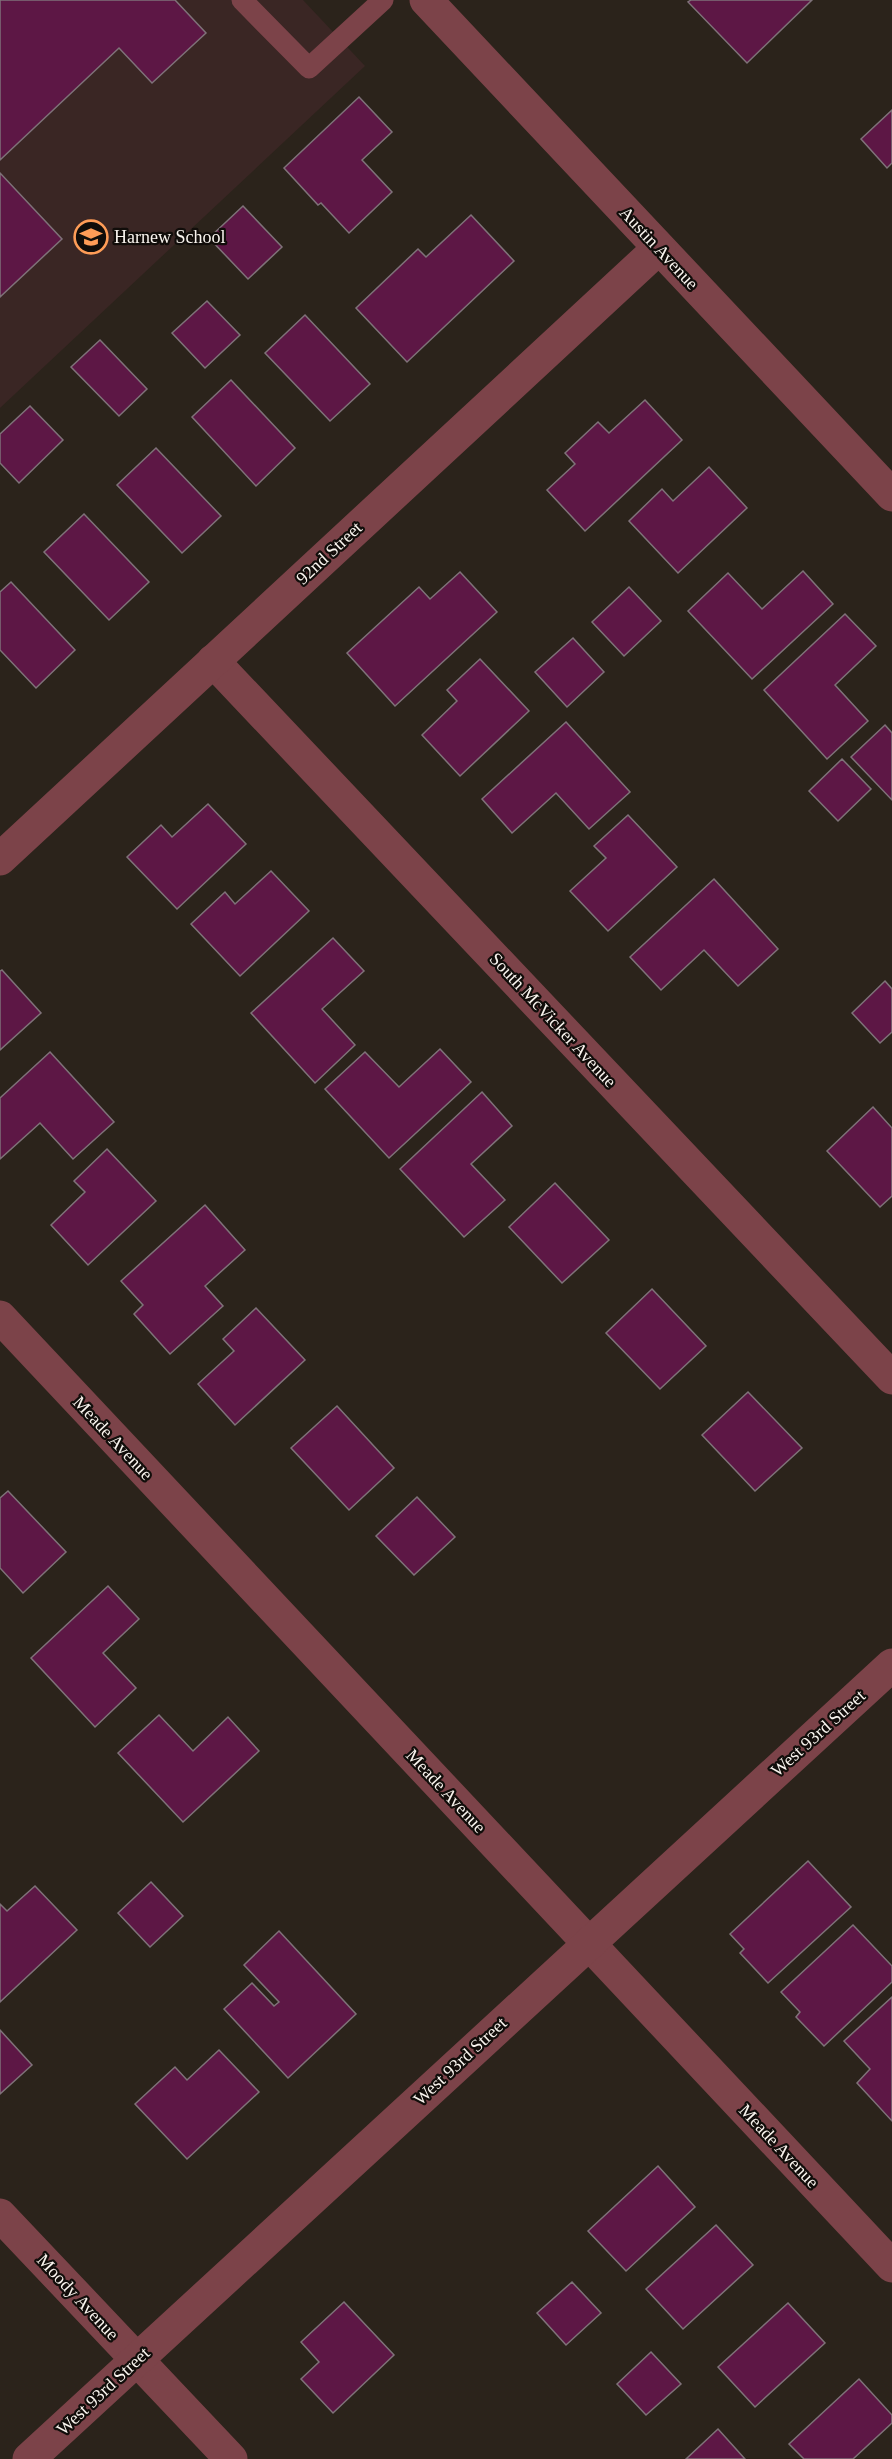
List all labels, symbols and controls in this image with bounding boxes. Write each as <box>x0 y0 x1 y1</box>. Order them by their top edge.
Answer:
street label: Austin Avenue <box>615 202 703 294</box>
school or university icon: Harnew School <box>73 219 109 255</box>
place label: Harnew School <box>114 227 225 247</box>
street label: 92nd Street <box>292 518 366 588</box>
street label: South McVicker Avenue <box>485 949 621 1091</box>
street label: Meade Avenue <box>69 1392 157 1484</box>
street label: West 93rd Street <box>767 1686 869 1780</box>
street label: Meade Avenue <box>402 1745 490 1837</box>
street label: West 93rd Street <box>409 2013 511 2109</box>
street label: Meade Avenue <box>735 2100 823 2192</box>
street label: Moody Avenue <box>33 2250 123 2344</box>
street label: West 93rd Street <box>52 2343 154 2439</box>

